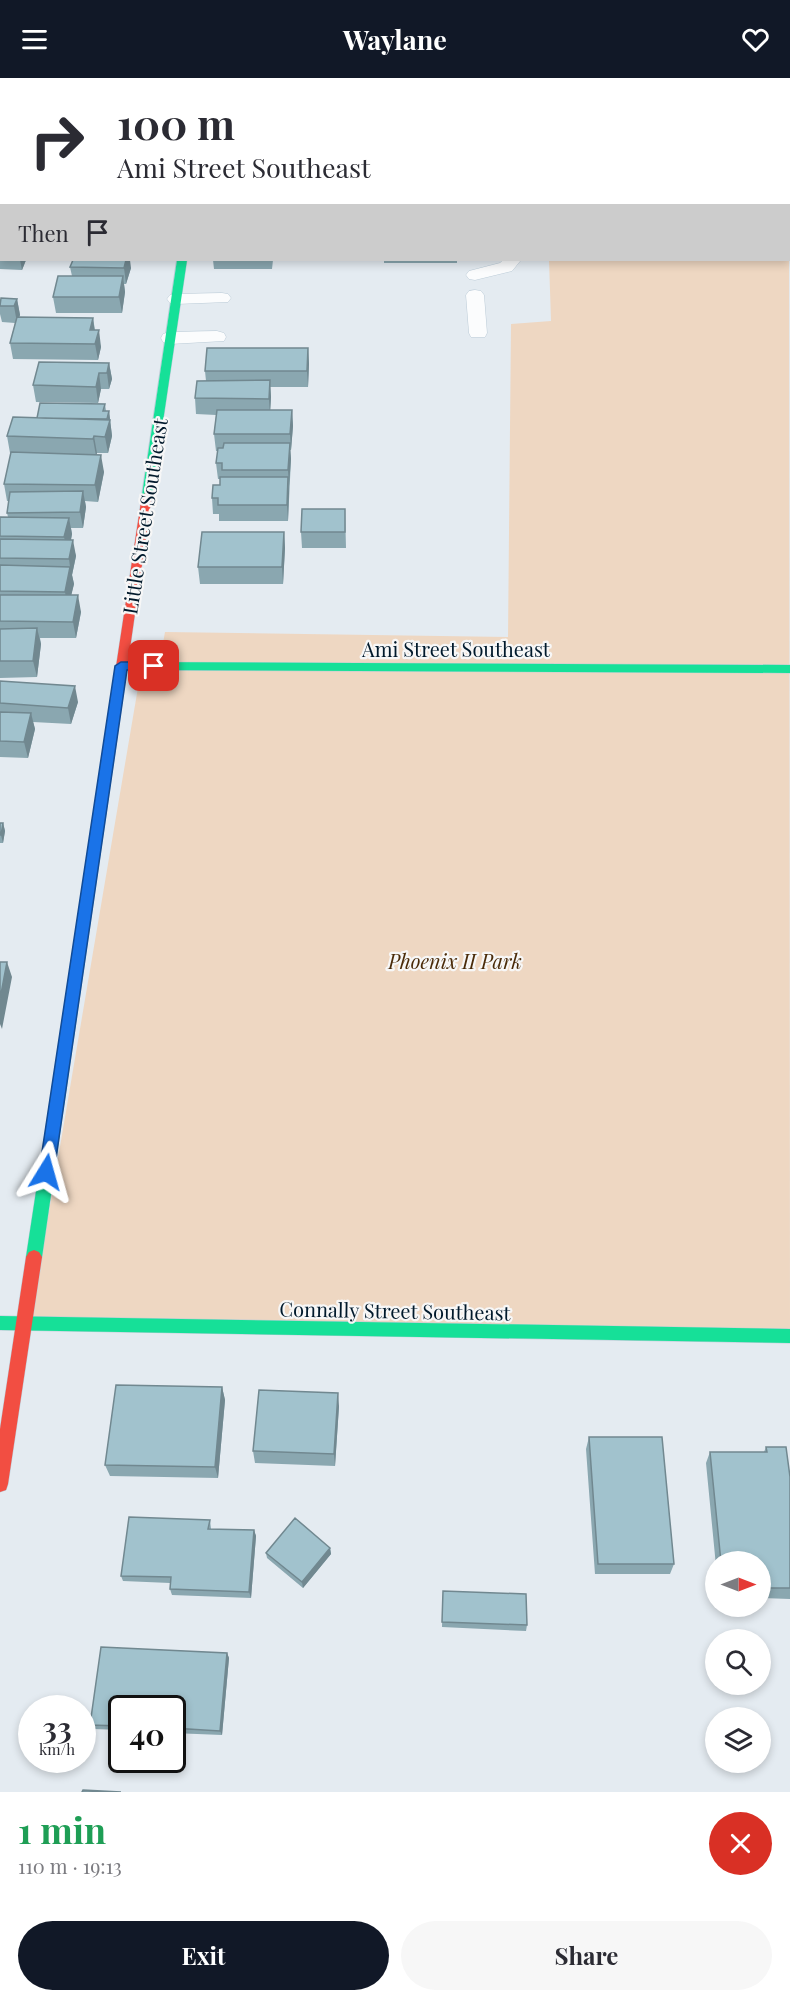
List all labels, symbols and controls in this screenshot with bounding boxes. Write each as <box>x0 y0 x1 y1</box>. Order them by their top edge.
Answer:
text: Waylane <box>343 21 447 57</box>
icon: menu <box>18 23 51 56</box>
icon: heart <box>739 23 772 56</box>
text: 100 m <box>117 95 235 151</box>
icon: right <box>18 102 96 180</box>
text: Ami Street Southeast <box>117 149 371 185</box>
icon: arrive <box>81 216 114 249</box>
text: Then <box>18 218 69 248</box>
street label: Little Street Southeast <box>115 415 173 616</box>
street label: Ami Street Southeast <box>361 635 551 662</box>
pin <box>128 640 179 691</box>
icon: arrive <box>137 649 170 682</box>
park label: Phoenix II Park <box>387 947 522 974</box>
position arrow <box>14 1140 78 1204</box>
street label: Connally Street Southeast <box>279 1294 512 1326</box>
north arrow <box>705 1551 771 1617</box>
map controls <box>705 1551 771 1773</box>
button: search <box>705 1629 771 1695</box>
speed limit sign: 40 <box>108 1695 186 1773</box>
text: 33 <box>42 1707 72 1747</box>
button: layers <box>705 1707 771 1773</box>
text: km/h <box>39 1739 75 1759</box>
text: 1 min <box>18 1805 106 1853</box>
button: close <box>709 1812 772 1875</box>
text: 110 m · 19:13 <box>18 1852 122 1879</box>
button: Exit <box>18 1921 389 1990</box>
button: Share <box>401 1921 772 1990</box>

